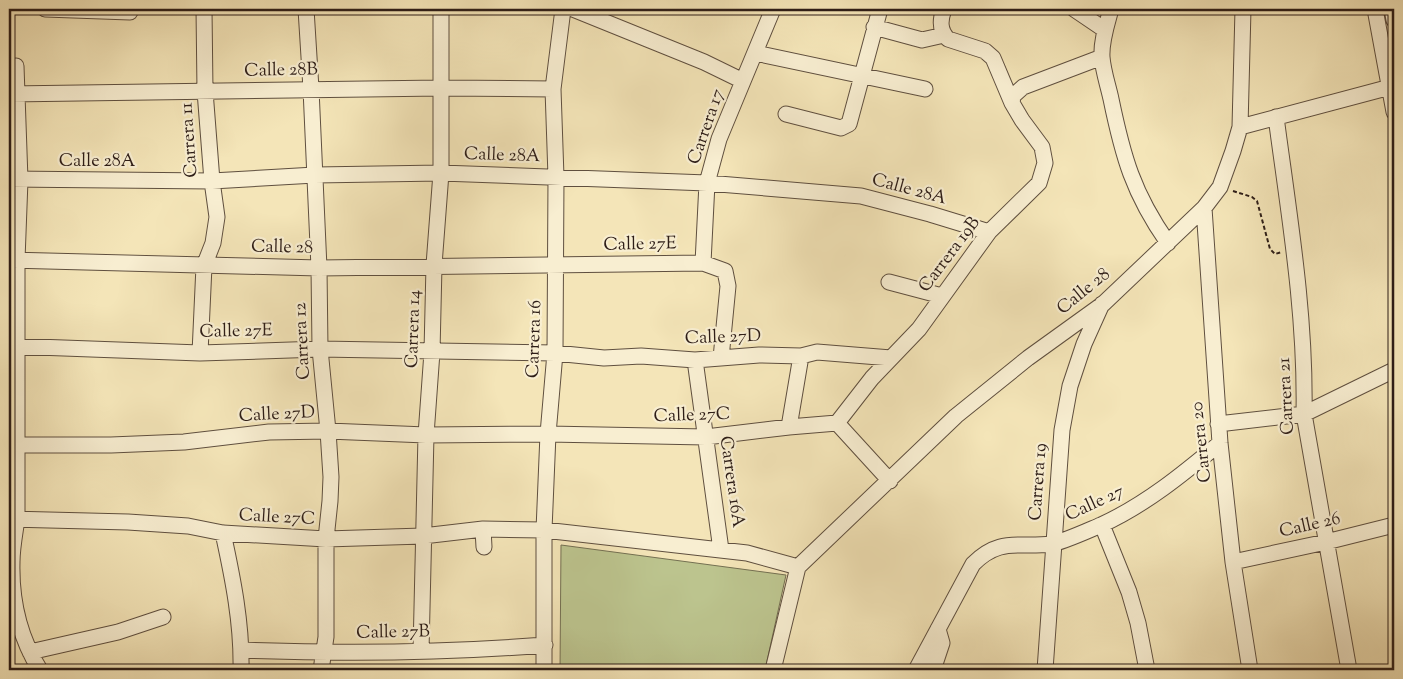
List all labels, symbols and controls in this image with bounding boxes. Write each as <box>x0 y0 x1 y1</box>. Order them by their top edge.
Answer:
street label: Calle 28B <box>244 57 318 85</box>
street label: Carrera 17 <box>682 86 732 168</box>
street label: Carrera 11 <box>174 102 206 178</box>
street label: Calle 28A <box>463 142 541 170</box>
street label: Calle 28A <box>59 149 136 175</box>
street label: Calle 28A <box>869 168 950 213</box>
street label: Carrera 19B <box>913 212 987 298</box>
street label: Calle 27E <box>603 231 677 259</box>
street label: Calle 28 <box>251 234 313 262</box>
street label: Calle 28 <box>1052 262 1116 322</box>
street label: Carrera 14 <box>400 289 428 369</box>
street label: Carrera 16 <box>521 299 549 379</box>
street label: Carrera 12 <box>288 301 318 380</box>
street label: Calle 27E <box>199 318 273 346</box>
street label: Calle 27D <box>684 324 762 352</box>
street label: Carrera 21 <box>1272 357 1302 435</box>
street label: Calle 27D <box>238 400 316 430</box>
street label: Carrera 20 <box>1185 400 1219 484</box>
street label: Calle 27C <box>653 402 731 430</box>
street label: Carrera 16A <box>712 434 750 530</box>
street label: Carrera 19 <box>1023 442 1055 522</box>
street label: Calle 27 <box>1061 479 1129 529</box>
street label: Calle 27C <box>238 503 316 533</box>
street label: Calle 26 <box>1277 506 1343 546</box>
street label: Calle 27B <box>356 619 430 647</box>

